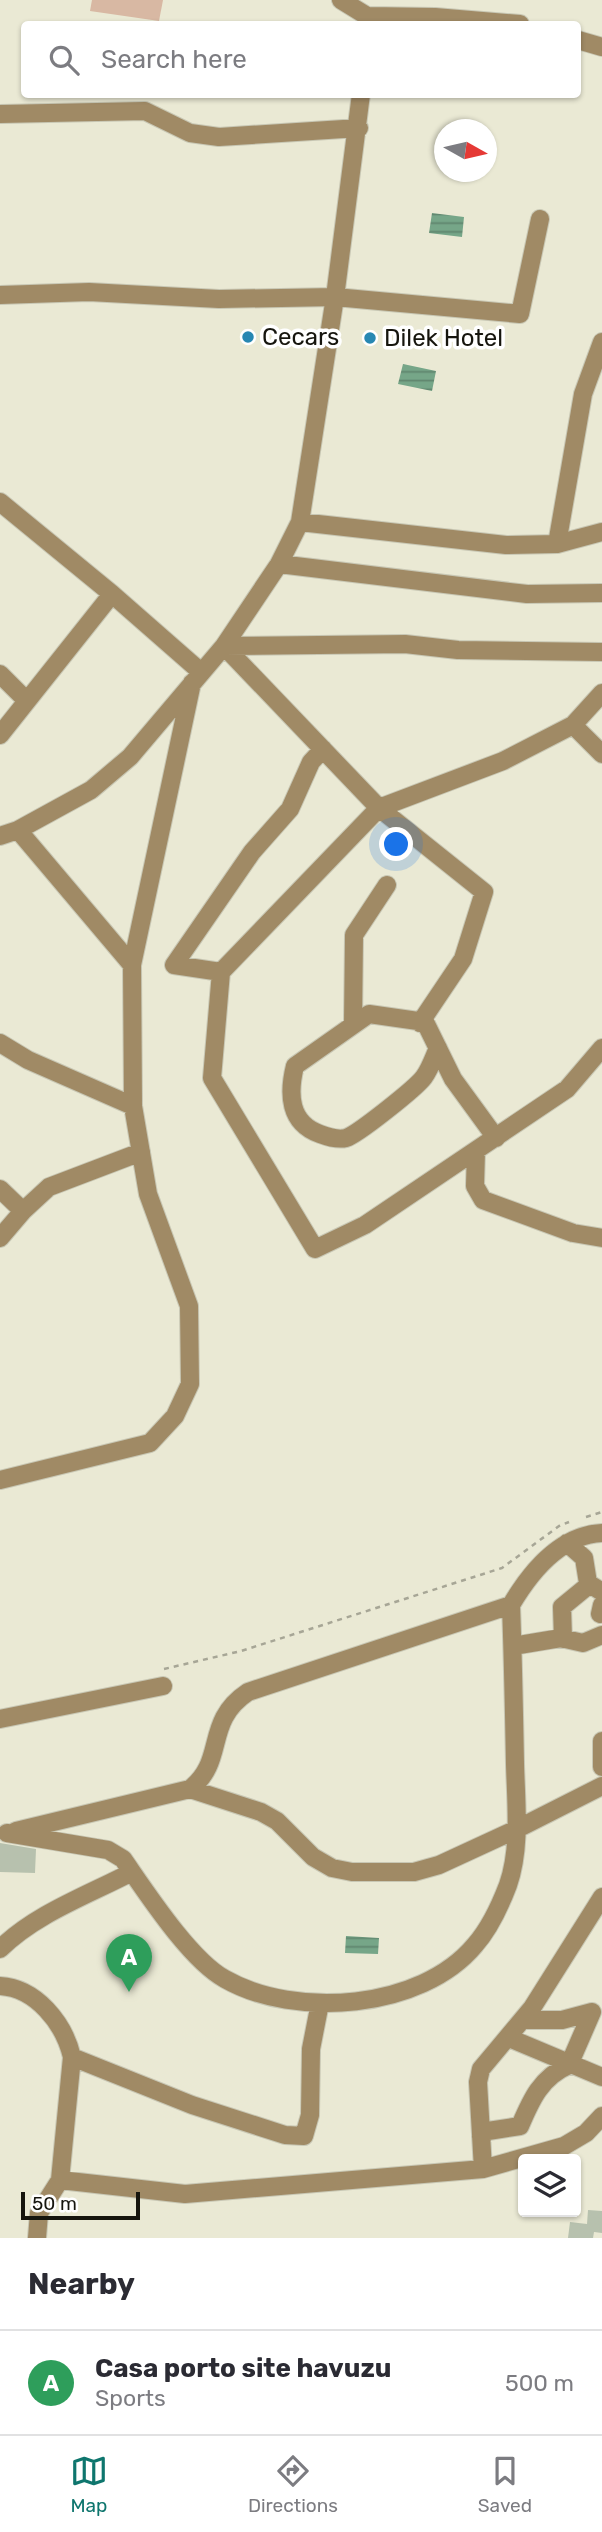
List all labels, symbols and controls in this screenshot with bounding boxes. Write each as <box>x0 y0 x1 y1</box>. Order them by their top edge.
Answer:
search box <box>21 21 581 98</box>
icon: search <box>45 41 83 79</box>
text: Search here <box>101 44 247 75</box>
north arrow <box>434 119 497 182</box>
place label: Cecars <box>262 323 339 351</box>
place label: Dilek Hotel <box>384 324 503 352</box>
marker: Cecars <box>240 329 256 345</box>
marker: Dilek Hotel <box>362 330 378 346</box>
your location <box>379 827 413 861</box>
pin: A <box>106 1934 152 1992</box>
map controls <box>518 2154 581 2217</box>
button: layers <box>518 2154 581 2217</box>
scale bar <box>21 2189 140 2221</box>
text: 50 m <box>32 2192 77 2215</box>
text: Nearby <box>28 2266 135 2302</box>
text: Casa porto site havuzu <box>95 2353 391 2384</box>
text: A <box>43 2369 59 2397</box>
text: 500 m <box>505 2369 574 2397</box>
text: Sports <box>95 2384 166 2412</box>
tab: Map <box>70 2452 108 2517</box>
tab: Directions <box>248 2452 338 2517</box>
tab: Saved <box>478 2452 532 2517</box>

